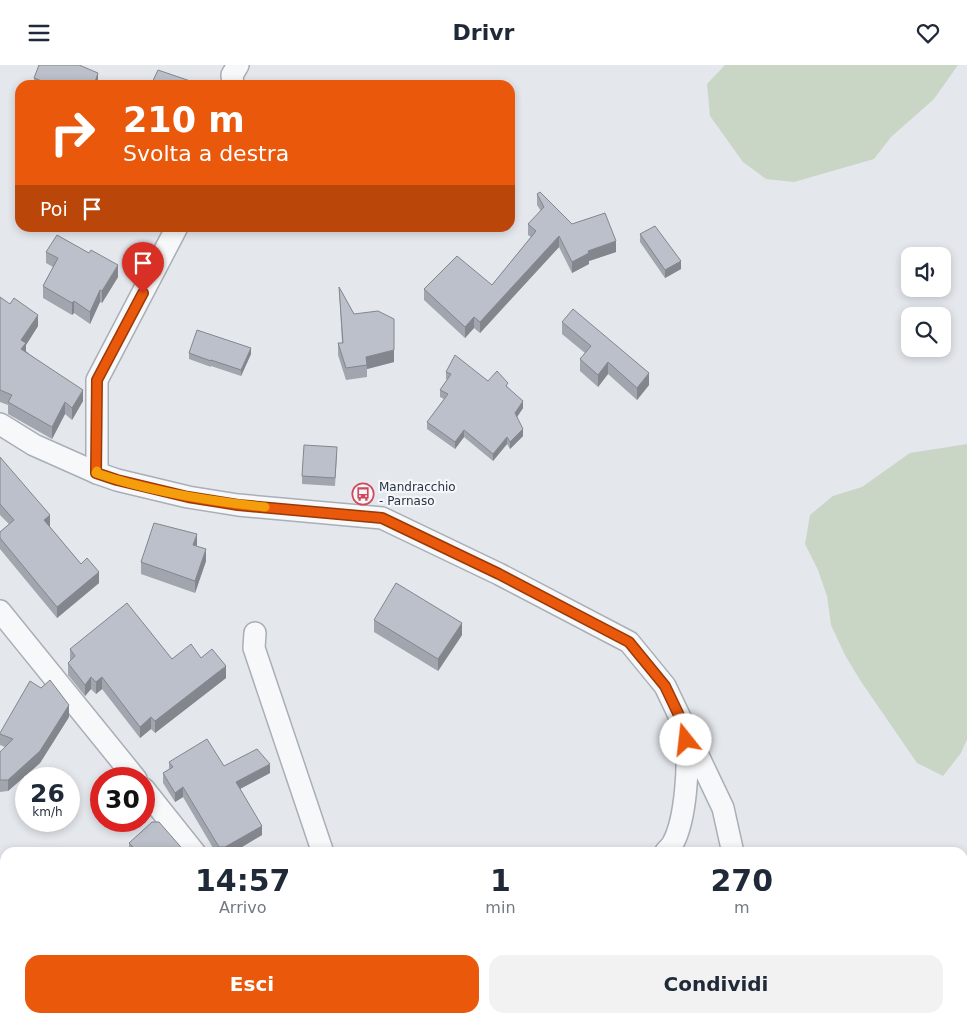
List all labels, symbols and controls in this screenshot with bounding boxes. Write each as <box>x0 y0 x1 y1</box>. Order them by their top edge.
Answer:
icon: menu <box>25 19 53 47</box>
icon: heart <box>914 19 942 47</box>
text: Drivr <box>453 20 514 45</box>
icon: right <box>40 100 105 165</box>
text: 210 m <box>123 100 245 140</box>
text: Svolta a destra <box>123 141 289 166</box>
icon: arrive <box>78 195 106 223</box>
text: Poi <box>40 198 68 220</box>
pin <box>122 242 164 293</box>
map controls <box>901 247 951 357</box>
button: sound <box>901 247 951 297</box>
icon: arrive <box>129 249 157 277</box>
button: search <box>901 307 951 357</box>
place label: Mandracchio - Parnaso <box>379 480 456 508</box>
bus stop icon: Mandracchio - Parnaso <box>351 482 375 506</box>
position arrow <box>659 713 711 765</box>
speed limit sign: 30 <box>90 767 155 832</box>
text: 26 <box>30 779 65 808</box>
text: km/h <box>32 805 63 819</box>
text: 14:57 <box>195 863 290 898</box>
text: 1 <box>490 863 511 898</box>
text: 270 <box>710 863 773 898</box>
text: Arrivo <box>219 898 266 917</box>
text: min <box>485 898 516 917</box>
text: m <box>734 898 750 917</box>
button: Esci <box>25 955 479 1013</box>
button: Condividi <box>489 955 943 1013</box>

